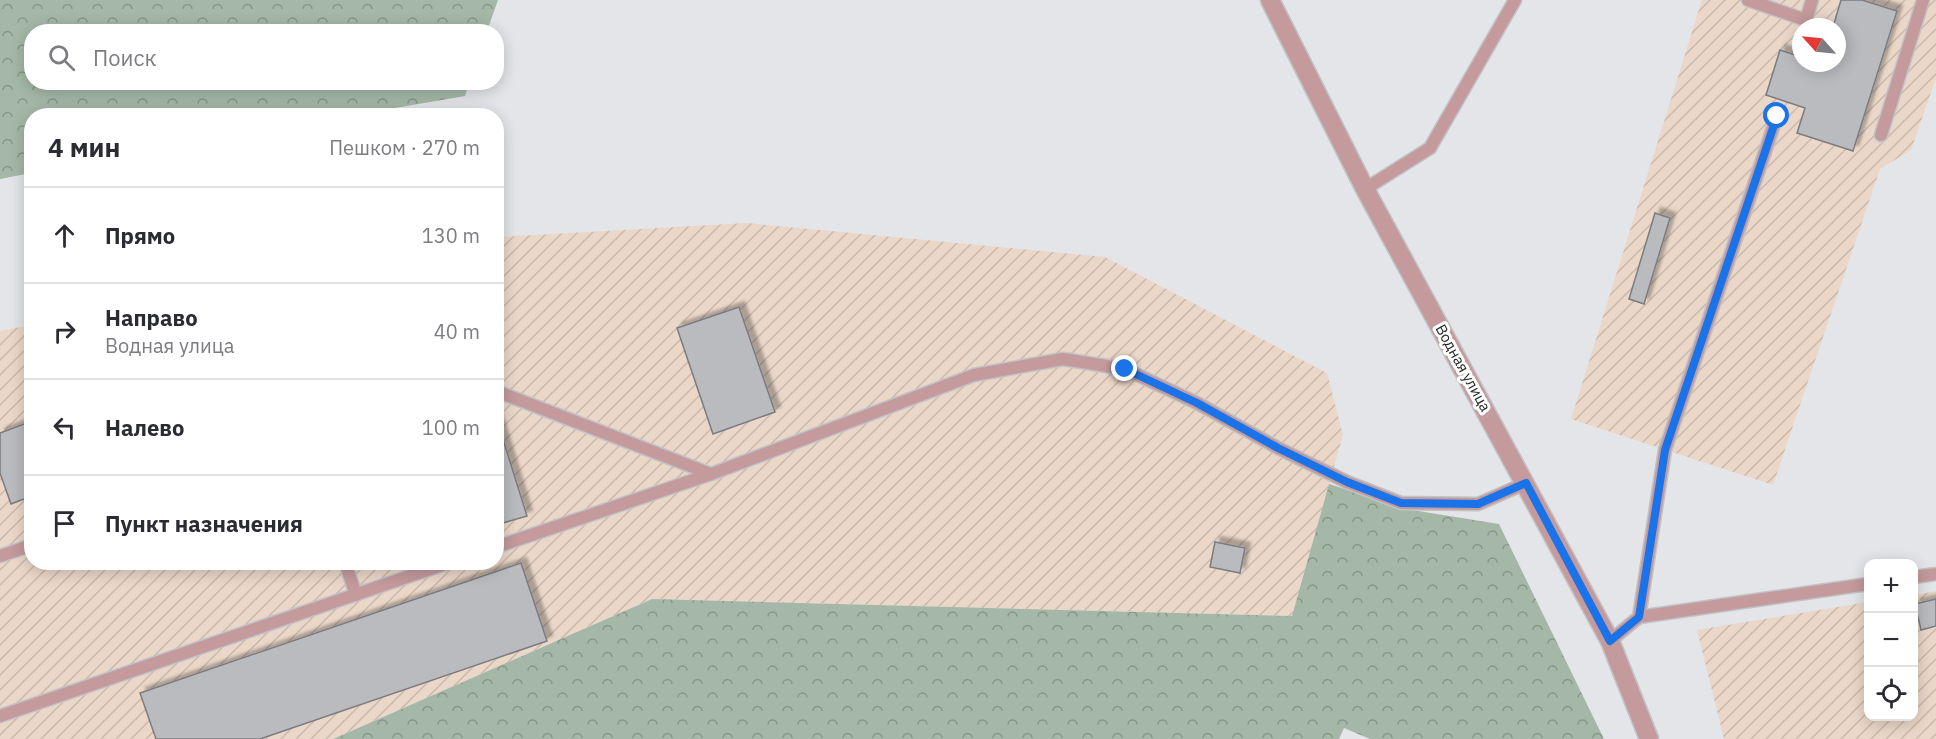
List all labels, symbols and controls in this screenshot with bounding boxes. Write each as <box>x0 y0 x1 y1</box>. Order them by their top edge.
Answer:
north arrow <box>1792 18 1846 72</box>
search box <box>24 24 504 90</box>
icon: search <box>45 41 78 74</box>
text: Поиск <box>93 43 157 72</box>
route start <box>1763 102 1789 128</box>
text: 4 мин <box>48 130 120 164</box>
text: Пешком · 270 m <box>329 134 480 161</box>
icon: ahead <box>48 219 81 252</box>
text: Прямо <box>105 221 175 250</box>
text: 130 m <box>422 222 480 249</box>
text: Направо <box>105 303 198 332</box>
icon: right <box>48 315 81 348</box>
text: 40 m <box>434 318 480 345</box>
street label: Водная улица <box>1432 321 1495 415</box>
text: Водная улица <box>105 332 234 359</box>
route end <box>1111 355 1137 381</box>
icon: left <box>48 411 81 444</box>
text: Налево <box>105 413 184 442</box>
text: 100 m <box>422 414 480 441</box>
icon: arrive <box>48 507 81 540</box>
text: Пункт назначения <box>105 509 303 538</box>
map controls <box>1864 559 1918 721</box>
button: + <box>1864 559 1918 613</box>
button: − <box>1864 613 1918 667</box>
button: locate <box>1864 667 1918 721</box>

